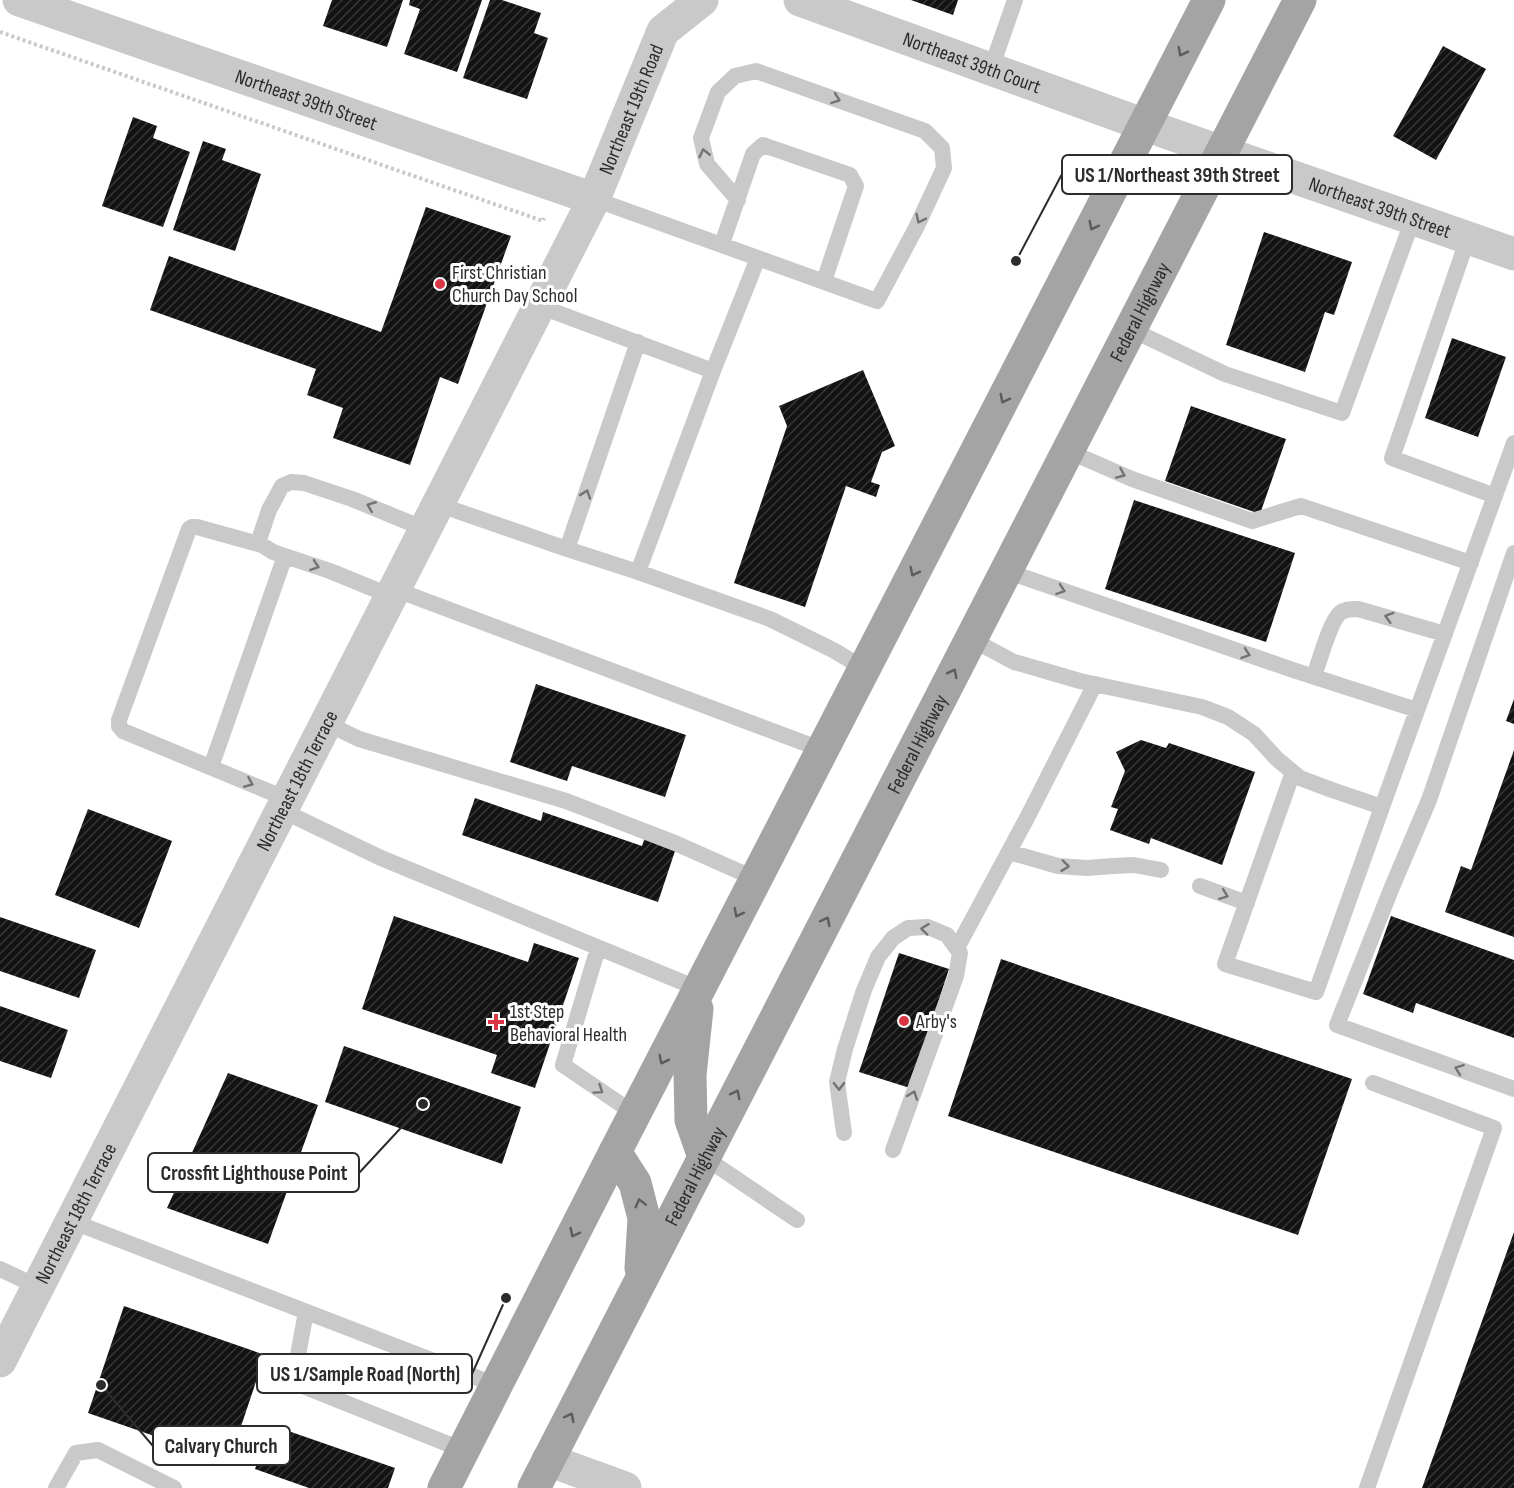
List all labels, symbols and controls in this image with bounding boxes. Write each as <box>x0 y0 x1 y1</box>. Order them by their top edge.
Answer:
street label: Northeast 39th Court <box>899 27 1044 99</box>
street label: Northeast 19th Road <box>594 41 669 178</box>
one-way arrow <box>1178 46 1190 57</box>
street label: Northeast 39th Street <box>232 65 380 136</box>
one-way arrow <box>830 92 841 105</box>
one-way arrow <box>699 148 712 158</box>
callout: US 1/Northeast 39th Street <box>1062 155 1292 194</box>
text: US 1/Northeast 39th Street <box>1074 163 1280 188</box>
street label: Northeast 39th Street <box>1305 172 1454 244</box>
one-way arrow <box>915 213 927 224</box>
one-way arrow <box>1089 219 1101 230</box>
street label: Federal Highway <box>1105 258 1176 366</box>
place label: First Christian Church Day School <box>452 261 577 308</box>
marker: First Christian Church Day School <box>433 277 447 291</box>
one-way arrow <box>1000 393 1011 403</box>
one-way arrow <box>1115 467 1126 479</box>
one-way arrow <box>578 489 591 500</box>
one-way arrow <box>366 501 377 513</box>
one-way arrow <box>309 559 320 572</box>
one-way arrow <box>910 566 922 577</box>
one-way arrow <box>1055 583 1066 596</box>
one-way arrow <box>1384 612 1395 624</box>
one-way arrow <box>1240 646 1251 659</box>
one-way arrow <box>946 668 958 679</box>
street label: Federal Highway <box>882 690 954 798</box>
street label: Northeast 18th Terrace <box>252 707 344 855</box>
one-way arrow <box>242 776 253 788</box>
one-way arrow <box>1061 859 1070 872</box>
one-way arrow <box>1218 887 1229 900</box>
one-way arrow <box>734 907 746 918</box>
one-way arrow <box>818 916 830 927</box>
one-way arrow <box>920 924 930 936</box>
place label: 1st Step Behavioral Health <box>510 1000 627 1047</box>
place label: Arby's <box>915 1010 957 1034</box>
marker: 1st Step Behavioral Health <box>487 1013 505 1031</box>
marker: Arby's <box>897 1014 911 1028</box>
one-way arrow <box>659 1053 670 1064</box>
one-way arrow <box>1454 1064 1465 1077</box>
one-way arrow <box>833 1081 845 1090</box>
one-way arrow <box>592 1083 603 1094</box>
one-way arrow <box>729 1090 740 1101</box>
one-way arrow <box>905 1090 918 1101</box>
street label: Federal Highway <box>660 1122 731 1230</box>
street label: Northeast 18th Terrace <box>31 1139 122 1288</box>
callout: Crossfit Lighthouse Point <box>148 1153 359 1192</box>
text: Crossfit Lighthouse Point <box>160 1161 348 1186</box>
one-way arrow <box>635 1198 648 1208</box>
one-way arrow <box>570 1227 581 1238</box>
callout: US 1/Sample Road (North) <box>257 1354 472 1393</box>
text: US 1/Sample Road (North) <box>270 1362 460 1387</box>
one-way arrow <box>563 1413 574 1424</box>
callout: Calvary Church <box>153 1426 290 1465</box>
text: Calvary Church <box>165 1434 278 1459</box>

